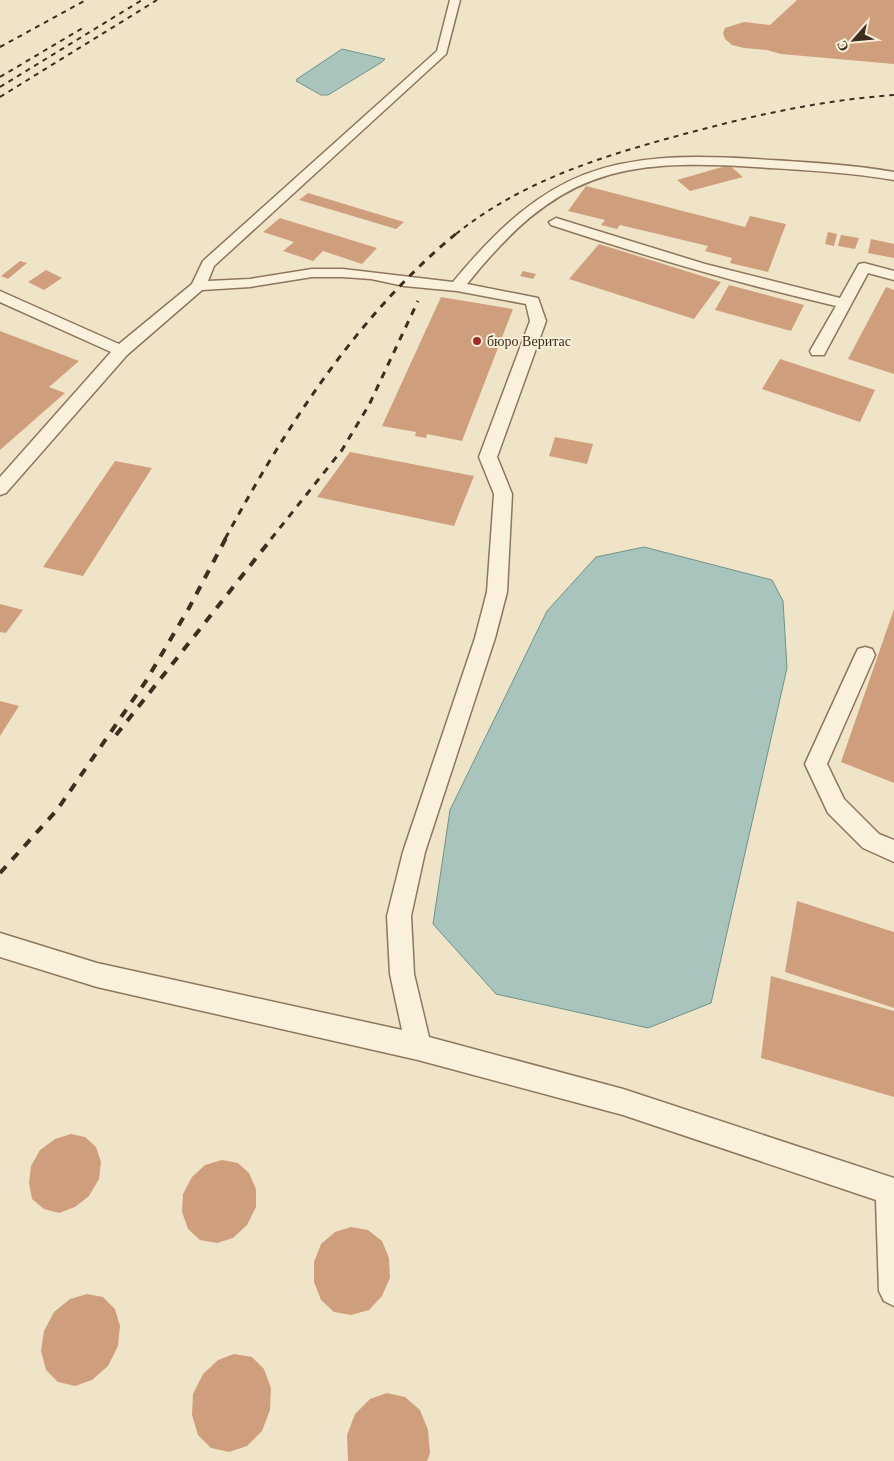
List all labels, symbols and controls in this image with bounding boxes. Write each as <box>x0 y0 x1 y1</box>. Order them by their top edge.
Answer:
north arrow <box>829 15 879 65</box>
text: С <box>834 38 852 54</box>
place label: бюро Веритас <box>487 334 571 349</box>
marker: бюро Веритас <box>471 335 483 347</box>

